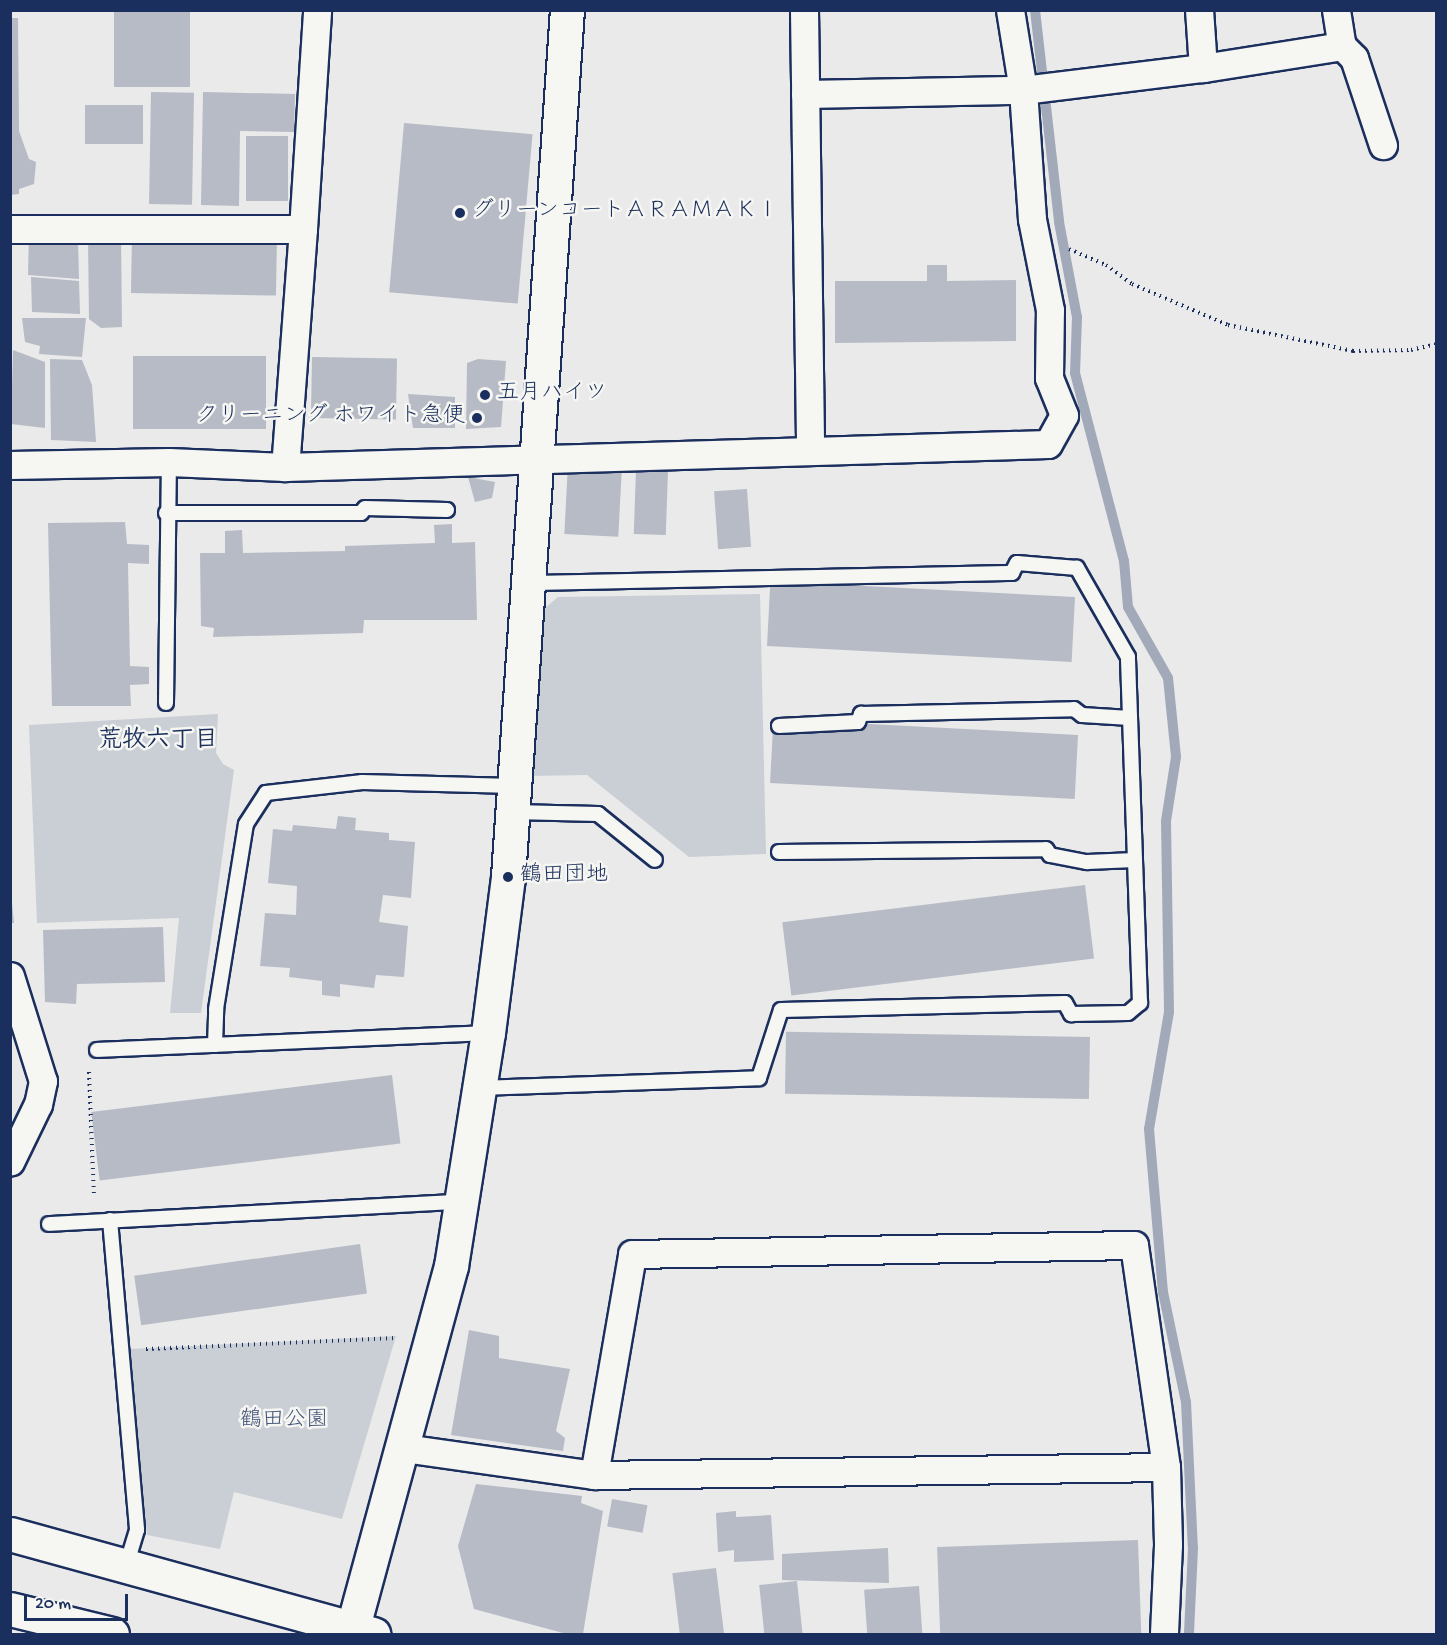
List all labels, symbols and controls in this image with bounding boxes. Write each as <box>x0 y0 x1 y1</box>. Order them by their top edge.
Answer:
place label: グリーンコートＡＲＡＭＡＫＩ <box>472 200 780 226</box>
marker: グリーンコートＡＲＡＭＡＫＩ <box>453 206 467 220</box>
place label: 五月ハイツ <box>497 382 607 408</box>
marker: 五月ハイツ <box>478 388 492 402</box>
place label: クリーニング ホワイト急便 <box>196 405 465 431</box>
marker: クリーニング ホワイト急便 <box>470 411 484 425</box>
district label: 荒牧六丁目 <box>98 728 218 756</box>
place label: 鶴田団地 <box>520 864 608 890</box>
marker: 鶴田団地 <box>501 870 515 884</box>
park label: 鶴田公園 <box>240 1409 328 1435</box>
scale bar <box>27 1582 130 1620</box>
text: 20 m <box>35 1594 71 1615</box>

